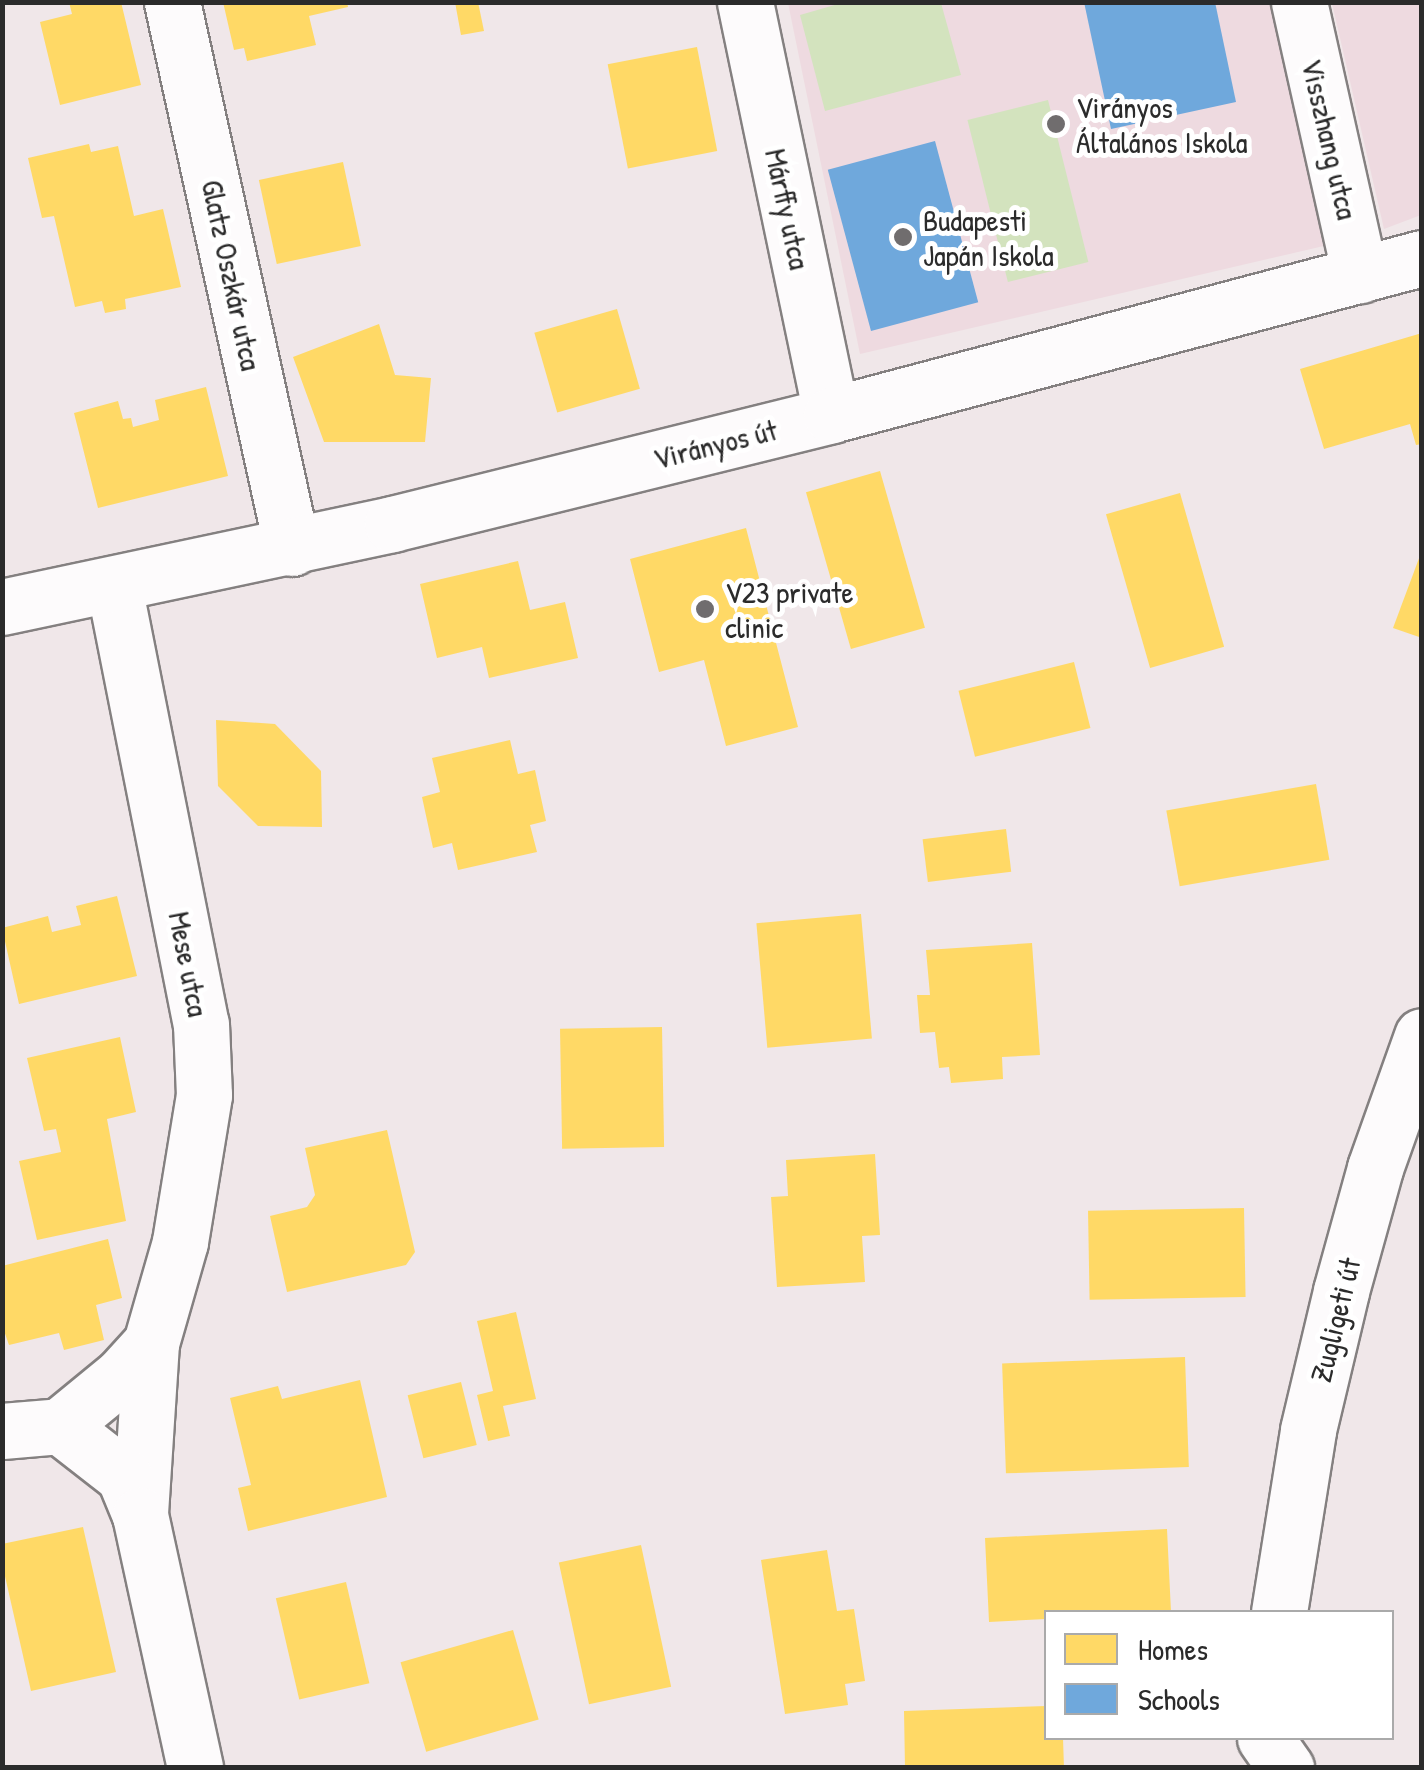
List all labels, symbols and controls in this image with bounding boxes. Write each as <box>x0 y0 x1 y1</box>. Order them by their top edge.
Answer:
street label: Visszhang utca <box>1294 55 1366 223</box>
place label: Virányos Általános Iskola <box>1076 89 1247 160</box>
marker: Virányos Általános Iskola <box>1045 113 1067 135</box>
street label: Márffy utca <box>758 145 818 273</box>
street label: Glatz Oszkár utca <box>194 177 270 373</box>
place label: Budapesti Japán Iskola <box>923 202 1054 272</box>
marker: Budapesti Japán Iskola <box>892 226 914 248</box>
street label: Virányos út <box>650 411 780 477</box>
place label: V23 private clinic <box>725 574 853 644</box>
marker: V23 private clinic <box>694 598 716 620</box>
street label: Mese utca <box>161 909 217 1019</box>
street label: Zugligeti út <box>1302 1254 1368 1386</box>
legend <box>1044 1610 1394 1740</box>
text: Homes <box>1138 1629 1208 1669</box>
text: Schools <box>1138 1679 1220 1719</box>

